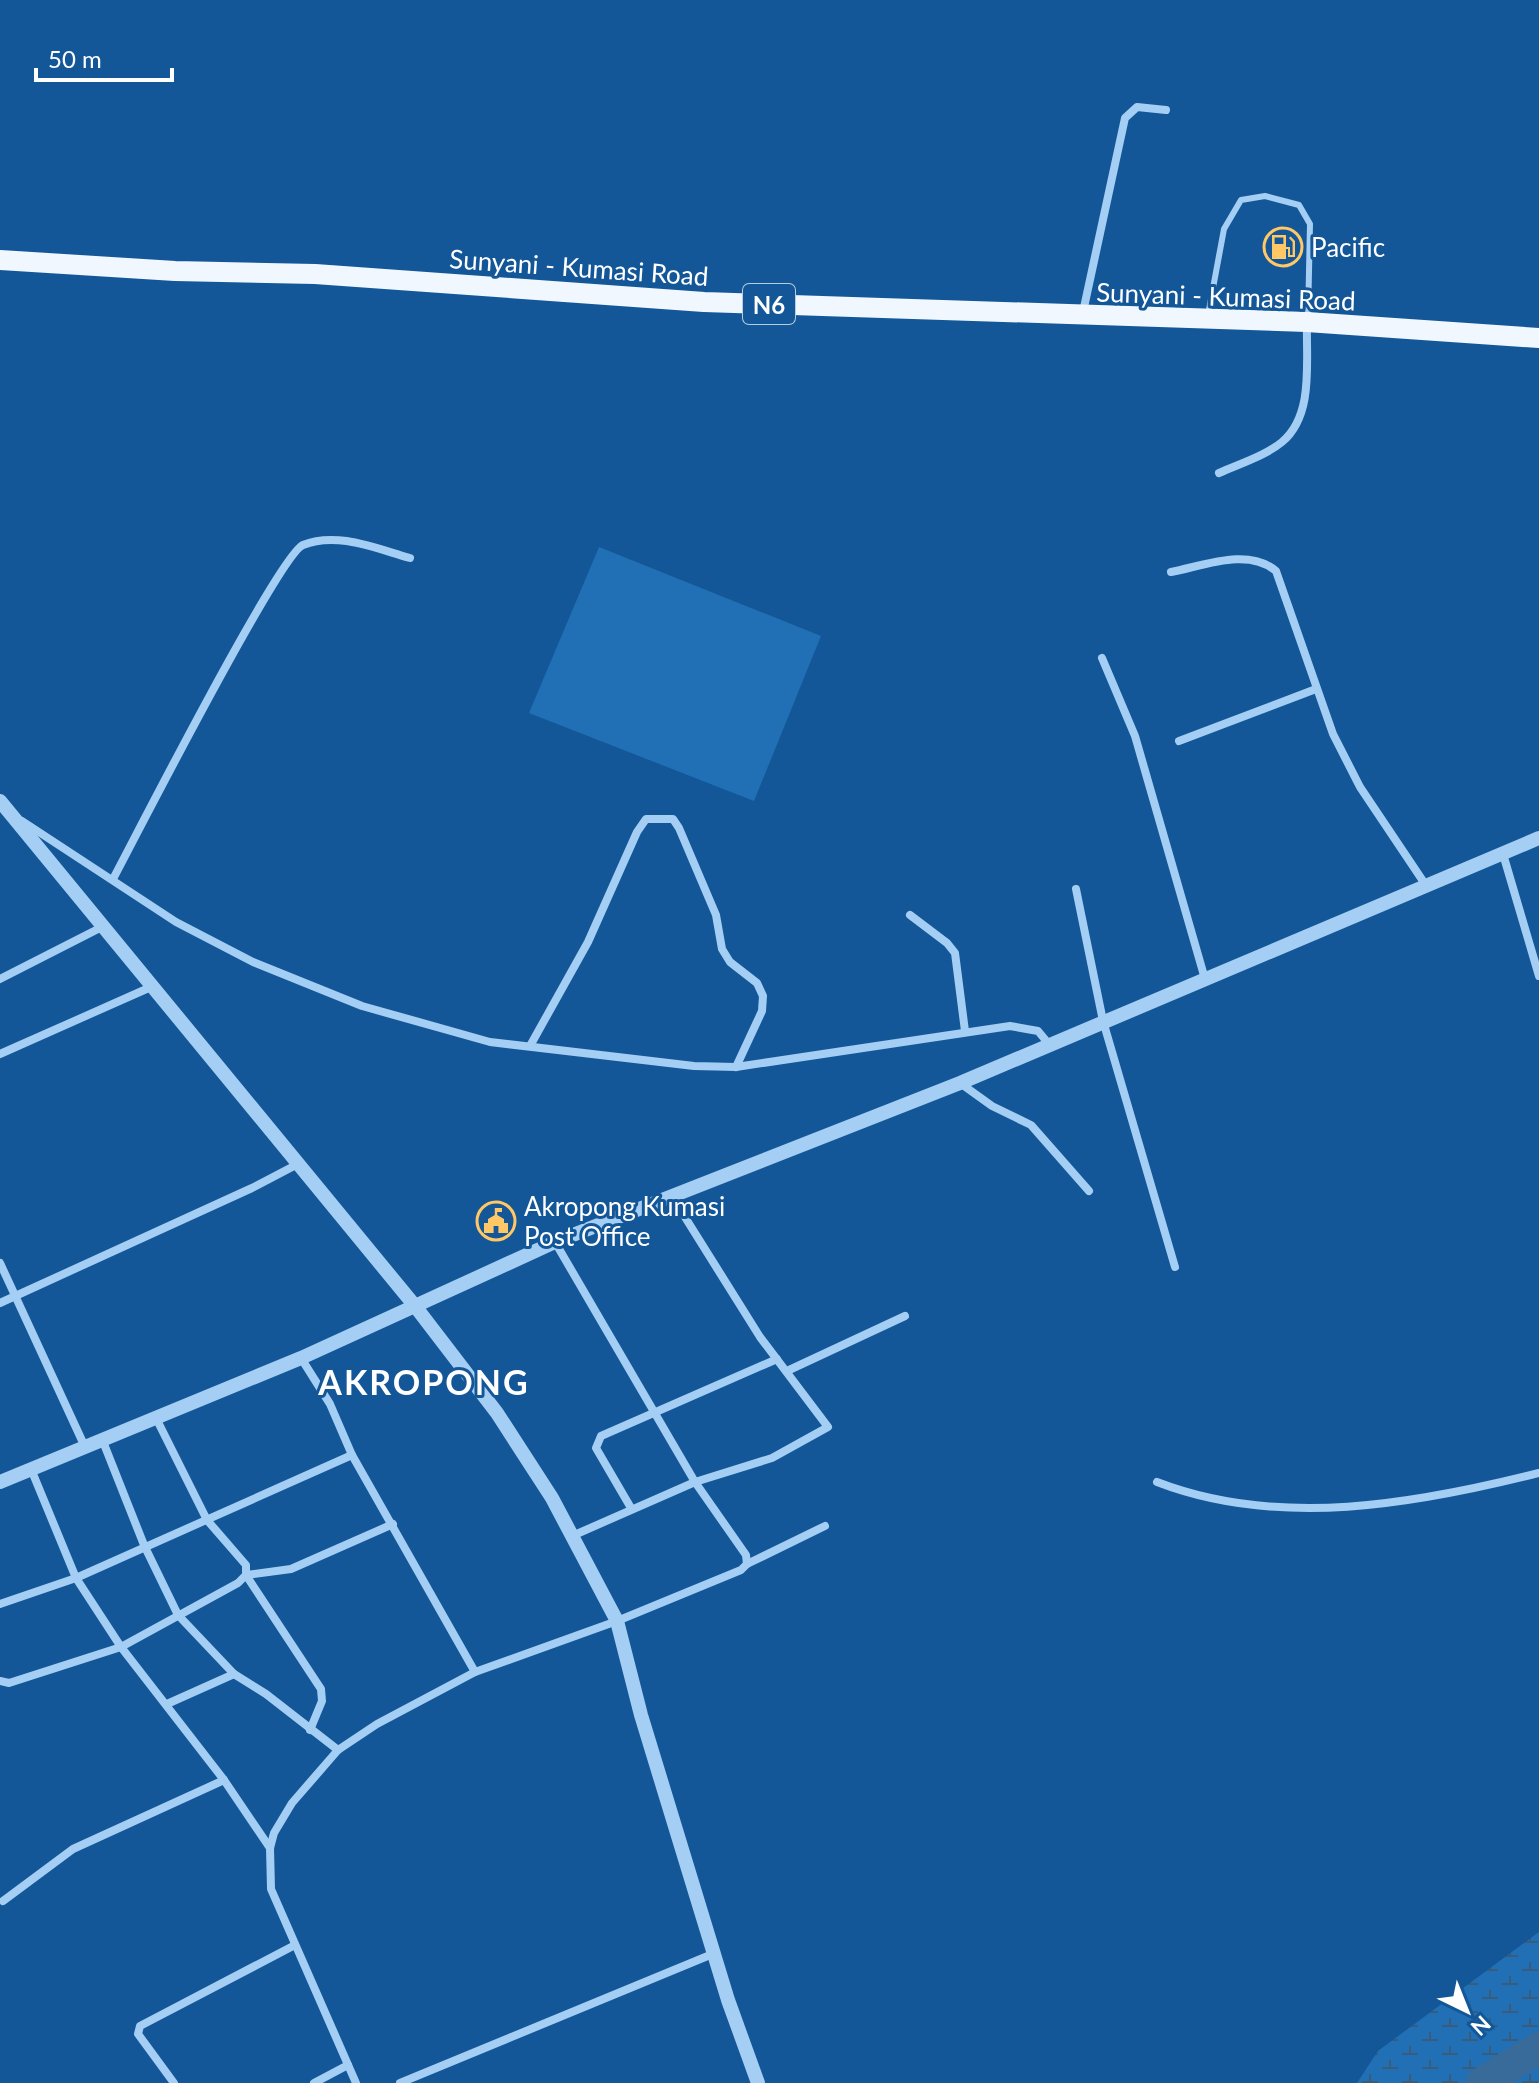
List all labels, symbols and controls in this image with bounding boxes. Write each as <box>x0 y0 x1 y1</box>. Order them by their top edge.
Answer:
scale bar <box>36 32 172 82</box>
text: 50 m <box>48 44 102 73</box>
fuel station icon: Pacific <box>1262 226 1304 268</box>
place label: Pacific <box>1311 231 1385 263</box>
street label: Sunyani - Kumasi Road <box>448 242 710 292</box>
street label: Sunyani - Kumasi Road <box>1096 275 1356 317</box>
road number: N6 <box>743 284 795 324</box>
place label: Akropong Kumasi Post Office <box>524 1190 725 1252</box>
public building icon: Akropong Kumasi Post Office <box>475 1200 517 1242</box>
district label: AKROPONG <box>317 1361 530 1402</box>
north arrow <box>1427 1971 1507 2051</box>
text: N <box>1466 2010 1496 2042</box>

